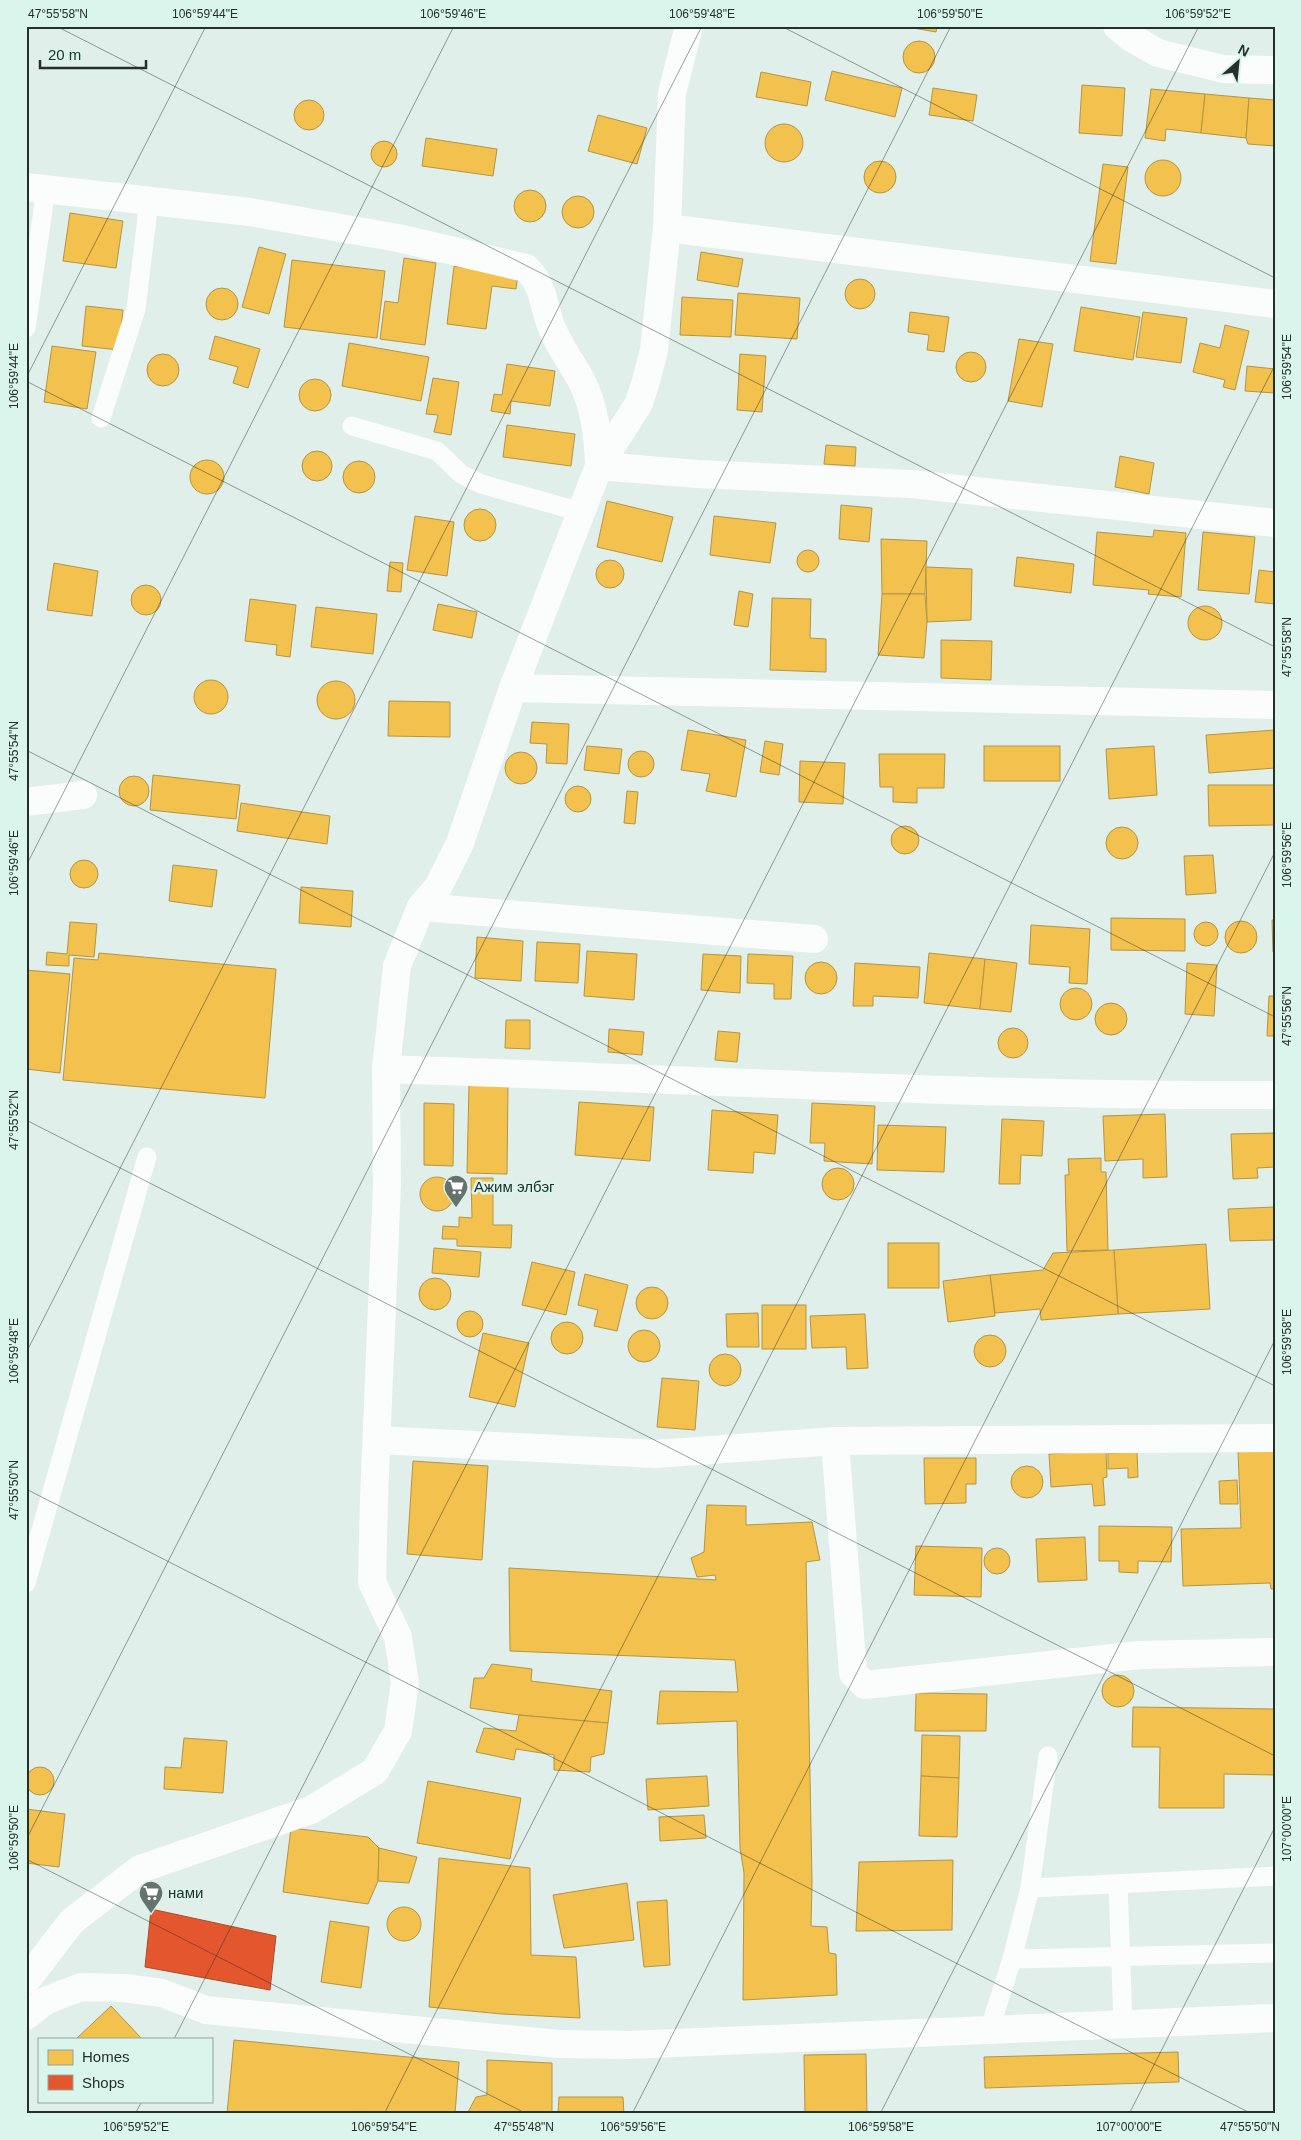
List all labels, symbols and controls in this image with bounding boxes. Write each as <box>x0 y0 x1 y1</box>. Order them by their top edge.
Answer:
text: 47°55'58"N <box>28 7 88 21</box>
text: 106°59'44"E <box>172 7 238 21</box>
text: 106°59'46"E <box>420 7 486 21</box>
text: 106°59'48"E <box>669 7 735 21</box>
text: 106°59'50"E <box>917 7 983 21</box>
text: 106°59'52"E <box>1165 7 1231 21</box>
scale bar <box>40 38 146 70</box>
north arrow <box>1214 38 1264 88</box>
text: N <box>1236 41 1252 60</box>
text: 20 m <box>48 46 81 63</box>
text: 106°59'54"E <box>1280 334 1294 400</box>
text: 106°59'44"E <box>7 343 21 409</box>
text: 47°55'58"N <box>1280 617 1294 677</box>
text: 47°55'54"N <box>7 721 21 781</box>
text: 106°59'56"E <box>1280 822 1294 888</box>
text: 106°59'46"E <box>7 830 21 896</box>
text: 47°55'56"N <box>1280 986 1294 1046</box>
text: 47°55'52"N <box>7 1090 21 1150</box>
supermarket icon: Ажим элбэг <box>443 1174 469 1208</box>
place label: Ажим элбэг <box>474 1178 555 1195</box>
text: 106°59'58"E <box>1280 1309 1294 1375</box>
text: 106°59'48"E <box>7 1318 21 1384</box>
text: 47°55'50"N <box>7 1460 21 1520</box>
text: 107°00'00"E <box>1280 1796 1294 1862</box>
text: 106°59'50"E <box>7 1805 21 1871</box>
supermarket icon: нами <box>138 1880 164 1914</box>
place label: нами <box>168 1884 203 1901</box>
legend <box>38 2038 212 2102</box>
text: Homes <box>82 2048 130 2065</box>
text: Shops <box>82 2074 125 2091</box>
text: 106°59'52"E <box>103 2120 169 2134</box>
text: 106°59'54"E <box>351 2120 417 2134</box>
text: 47°55'48"N <box>494 2120 554 2134</box>
text: 106°59'56"E <box>600 2120 666 2134</box>
text: 106°59'58"E <box>848 2120 914 2134</box>
text: 107°00'00"E <box>1096 2120 1162 2134</box>
text: 47°55'50"N <box>1220 2120 1280 2134</box>

